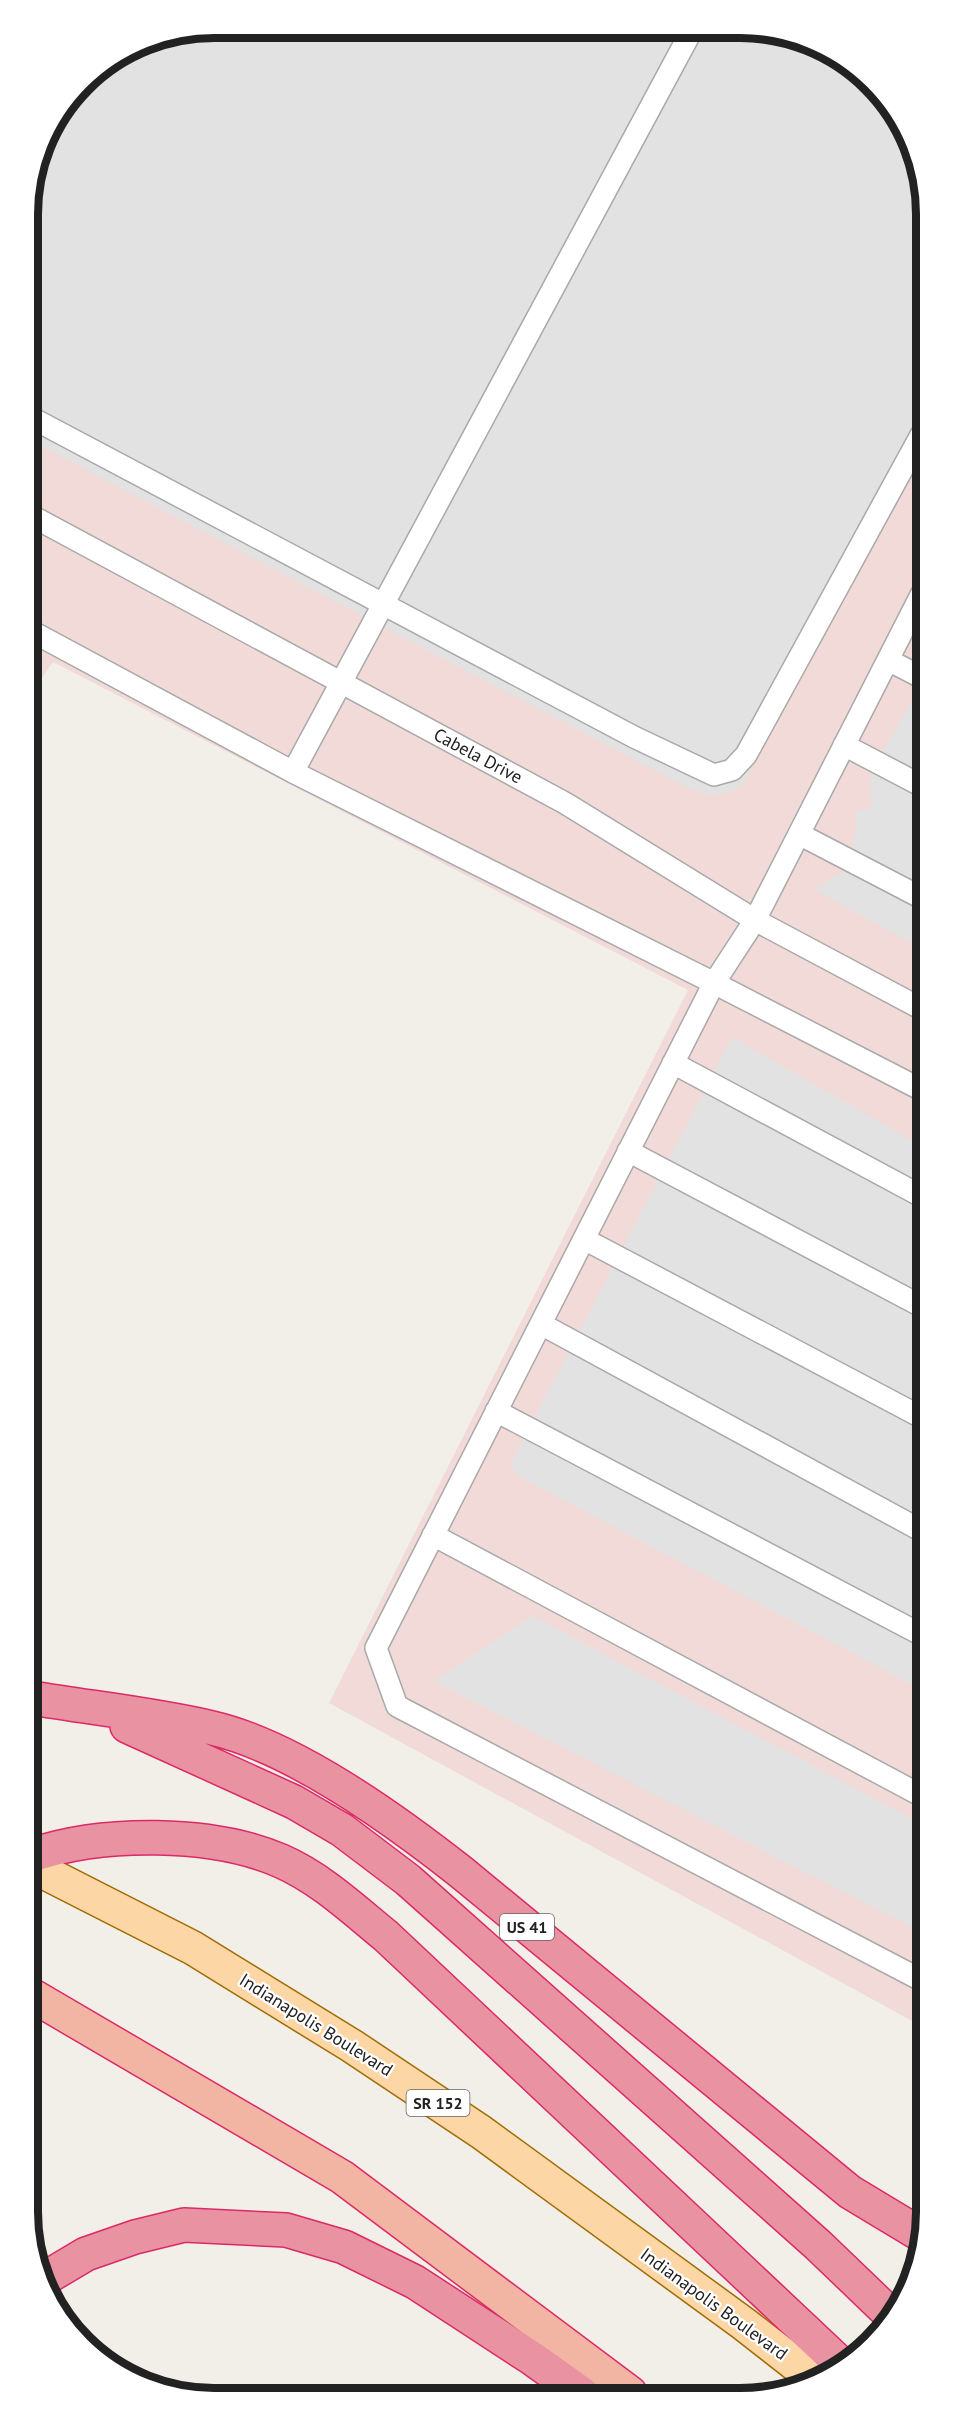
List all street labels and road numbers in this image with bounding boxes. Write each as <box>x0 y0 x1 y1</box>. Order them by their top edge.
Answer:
street label: Cabela Drive <box>430 723 526 789</box>
road number: US 41 <box>500 1914 554 1940</box>
street label: Indianapolis Boulevard <box>235 1968 397 2081</box>
road number: SR 152 <box>406 2090 470 2116</box>
street label: Indianapolis Boulevard <box>636 2242 792 2365</box>

